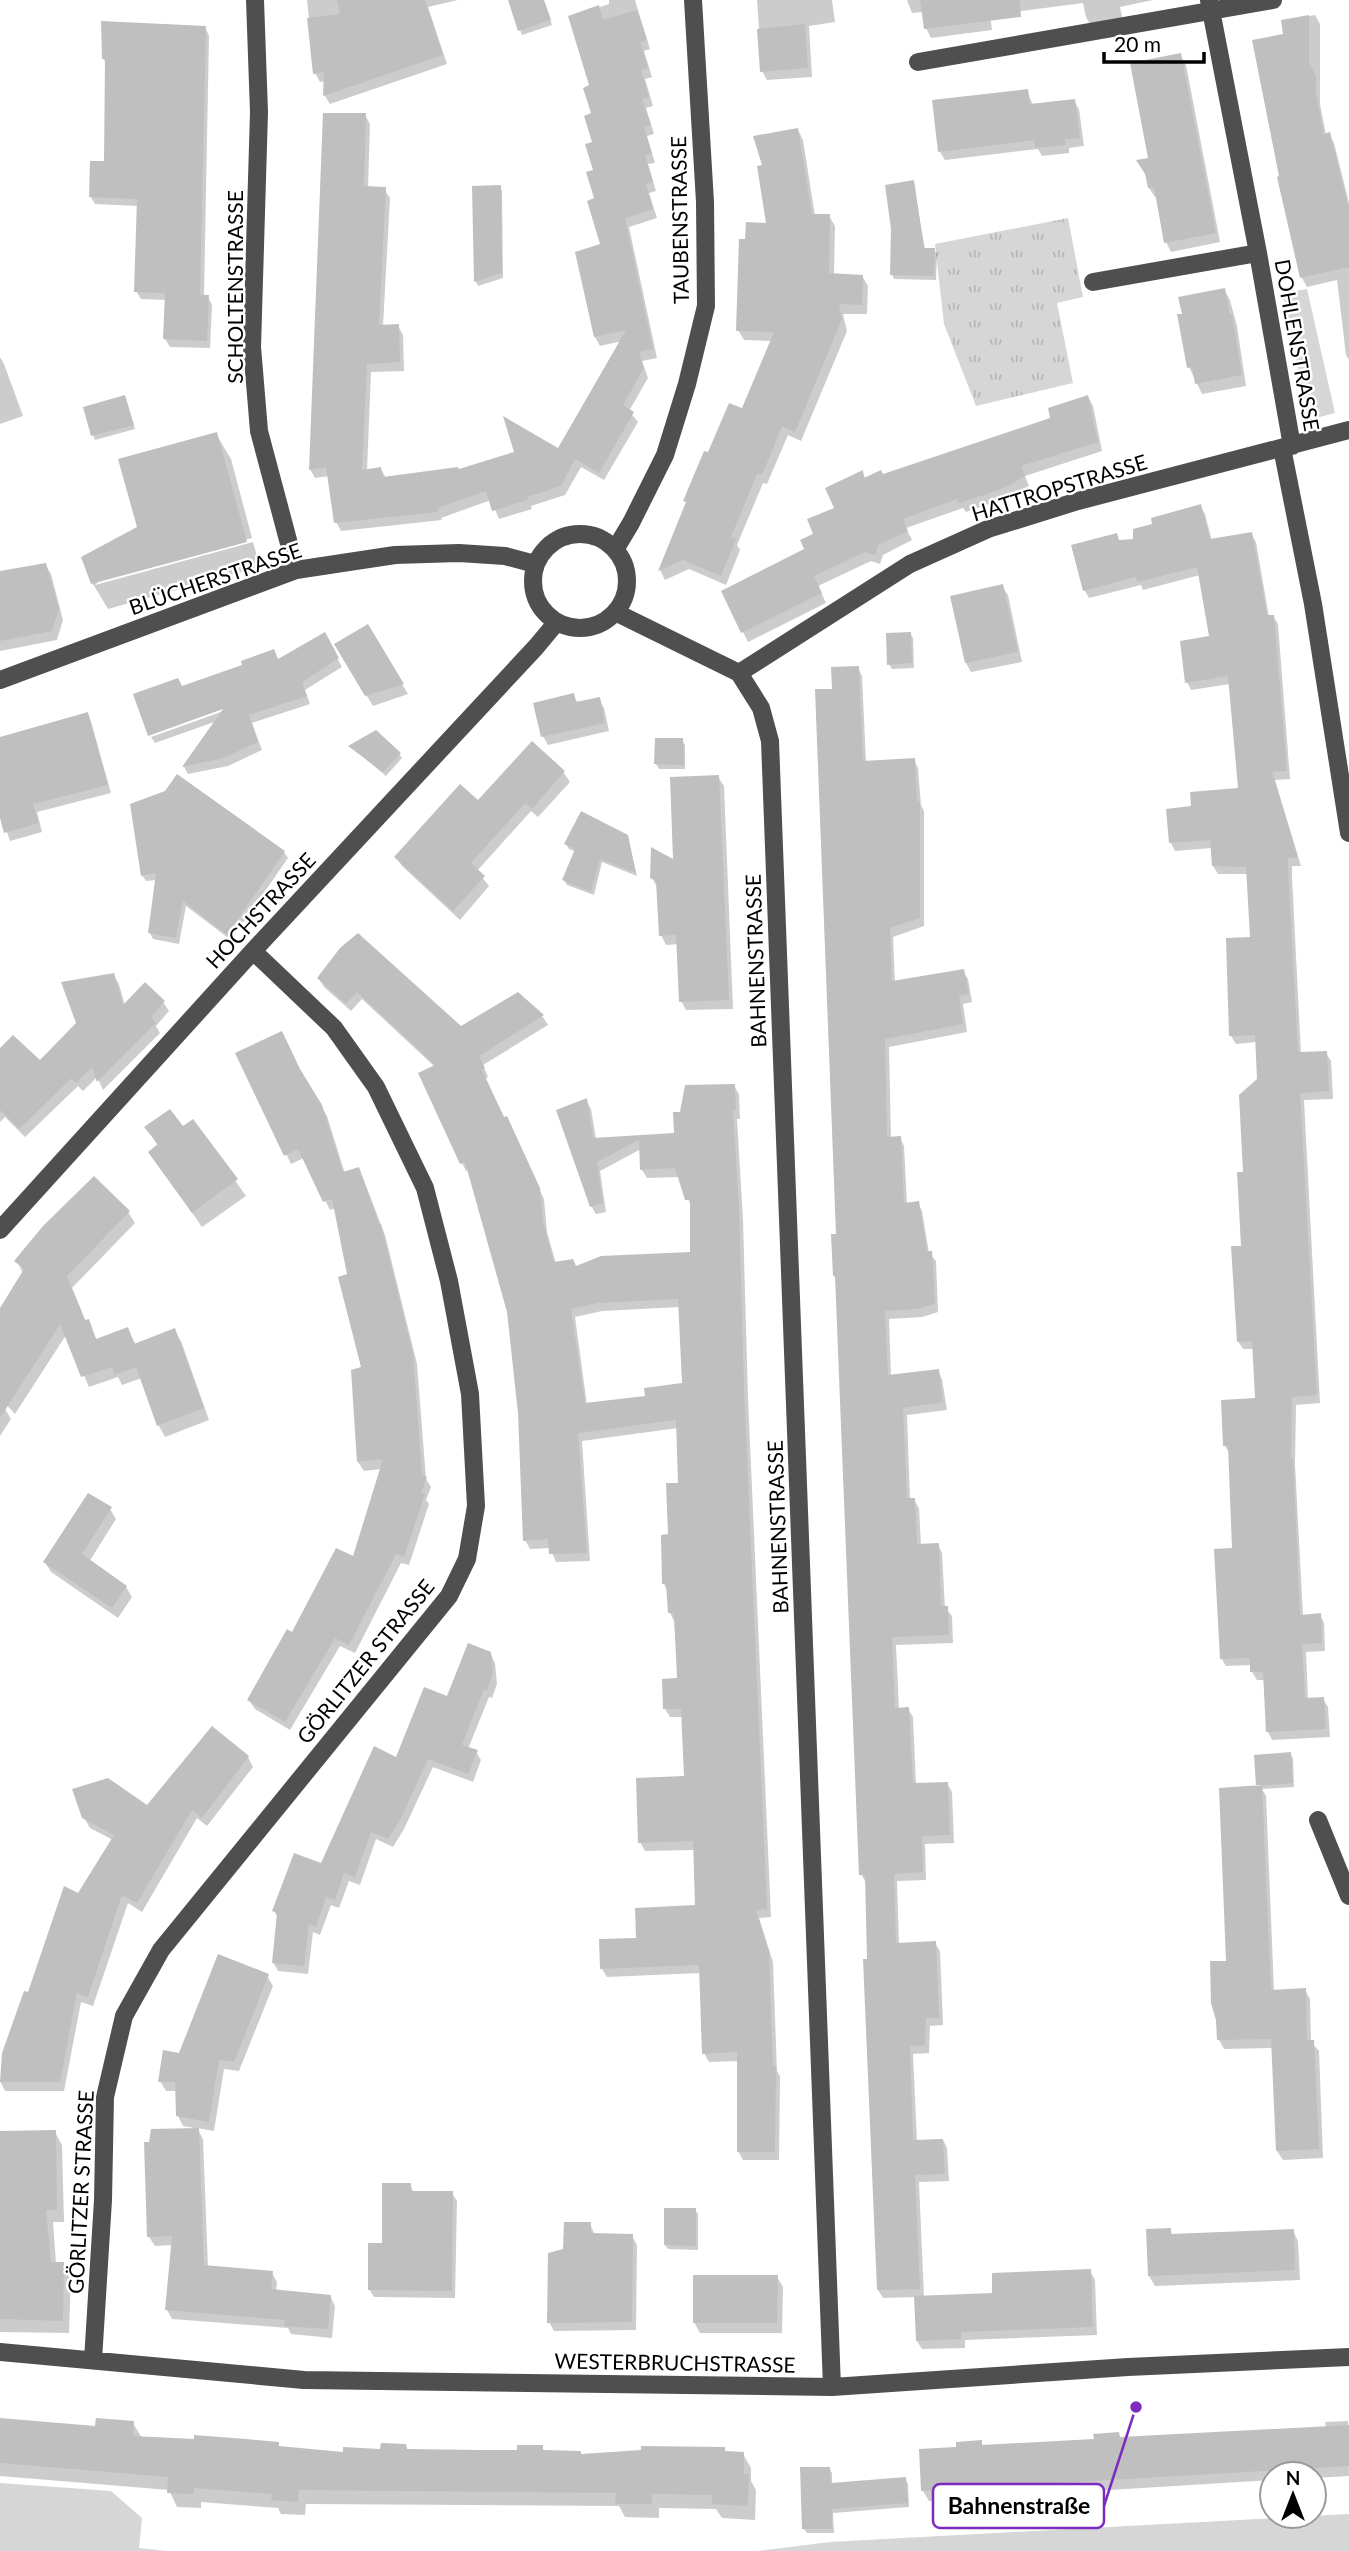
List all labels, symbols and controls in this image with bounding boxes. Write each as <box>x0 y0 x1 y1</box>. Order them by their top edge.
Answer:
scale bar <box>1104 21 1204 65</box>
text: 20 m <box>1114 31 1161 56</box>
street label: TAUBENSTRASSE <box>665 136 693 304</box>
street label: SCHOLTENSTRASSE <box>222 190 247 384</box>
street label: DOHLENSTRASSE <box>1271 257 1325 433</box>
street label: HATTROPSTRASSE <box>968 448 1150 526</box>
street label: BLÜCHERSTRASSE <box>126 537 304 619</box>
street label: HOCHSTRASSE <box>200 847 320 973</box>
street label: BAHNENSTRASSE <box>739 874 771 1048</box>
street label: BAHNENSTRASSE <box>761 1440 793 1614</box>
street label: GÖRLITZER STRASSE <box>291 1574 439 1748</box>
street label: GÖRLITZER STRASSE <box>62 2090 98 2294</box>
street label: WESTERBRUCHSTRASSE <box>554 2347 796 2377</box>
north arrow <box>1258 2460 1328 2530</box>
text: N <box>1286 2466 1300 2489</box>
callout: Bahnenstraße <box>933 2484 1104 2528</box>
text: Bahnenstraße <box>948 2491 1090 2519</box>

